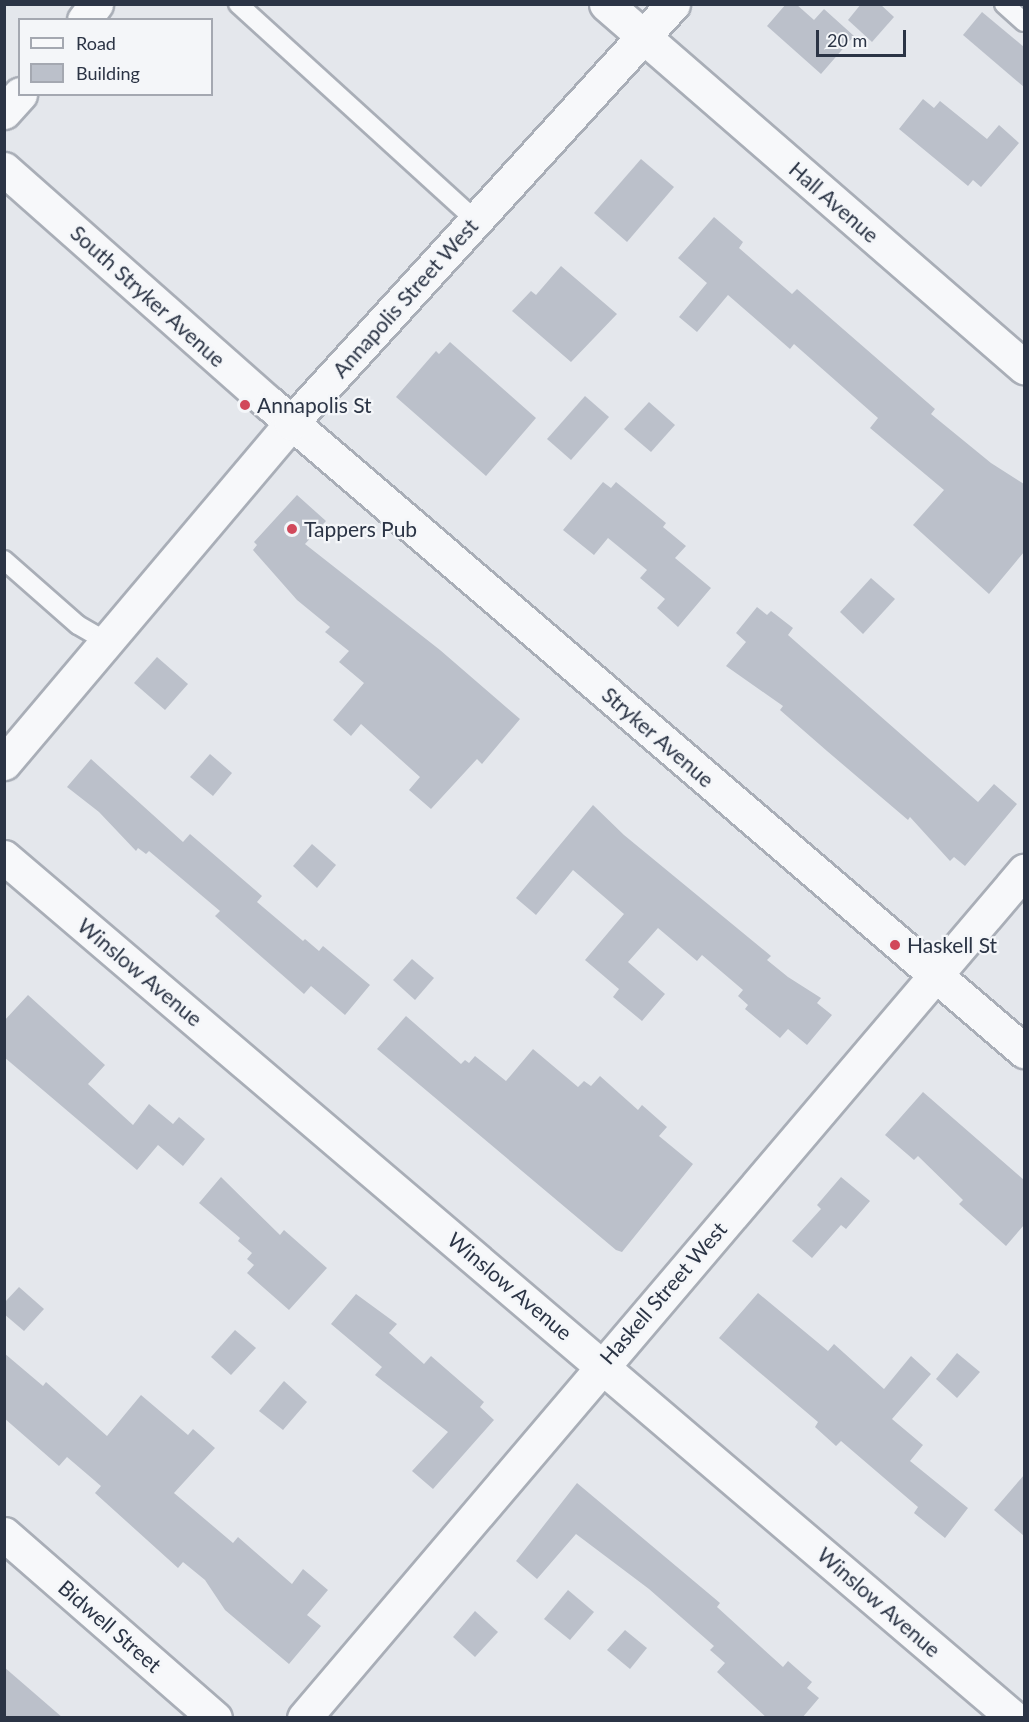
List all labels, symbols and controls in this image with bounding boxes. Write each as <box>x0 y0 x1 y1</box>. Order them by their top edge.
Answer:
legend <box>18 18 213 96</box>
scale bar <box>819 18 909 56</box>
text: 20 m <box>827 29 867 51</box>
text: Road <box>76 32 116 54</box>
text: Building <box>76 62 140 84</box>
street label: Hall Avenue <box>784 156 884 248</box>
street label: Annapolis Street West <box>327 213 483 383</box>
street label: South Stryker Avenue <box>65 220 231 372</box>
place label: Annapolis St <box>257 392 372 418</box>
marker: Annapolis St <box>238 398 252 412</box>
place label: Tappers Pub <box>304 516 417 542</box>
marker: Tappers Pub <box>285 522 299 536</box>
street label: Stryker Avenue <box>597 681 719 793</box>
street label: Winslow Avenue <box>72 912 208 1032</box>
place label: Haskell St <box>907 932 997 958</box>
marker: Haskell St <box>888 938 902 952</box>
street label: Haskell Street West <box>594 1217 732 1369</box>
street label: Winslow Avenue <box>442 1226 578 1346</box>
street label: Winslow Avenue <box>812 1541 946 1663</box>
street label: Bidwell Street <box>53 1574 167 1678</box>

